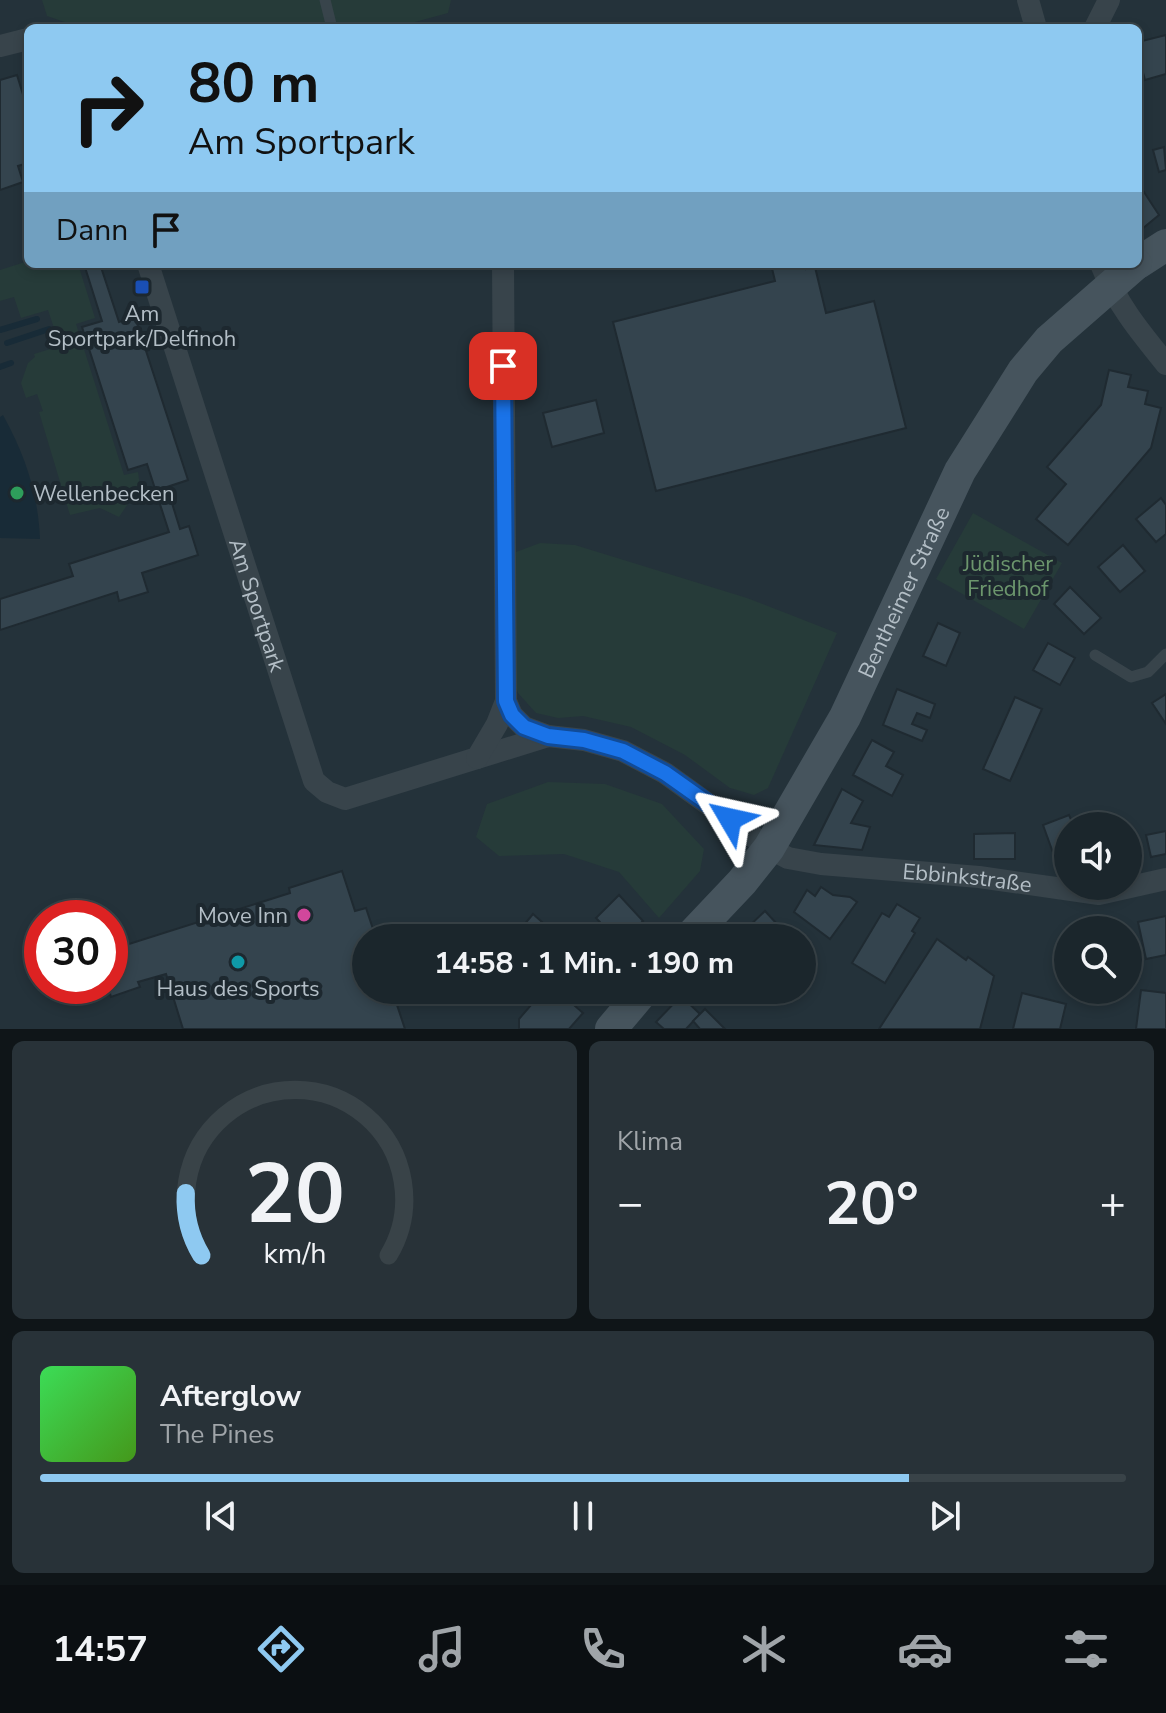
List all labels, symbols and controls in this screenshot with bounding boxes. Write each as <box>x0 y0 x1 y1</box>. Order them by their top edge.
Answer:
text: 80 m <box>188 45 319 122</box>
icon: right <box>56 56 160 160</box>
text: Am Sportpark <box>188 118 415 167</box>
icon: arrive <box>144 208 188 252</box>
text: Dann <box>56 210 128 251</box>
marker: Am Sportpark/Delfinoh <box>133 278 151 296</box>
place label: Am Sportpark/Delfinoh <box>48 299 236 354</box>
pin <box>469 332 537 400</box>
icon: arrive <box>481 344 525 388</box>
place label: Wellenbecken <box>33 479 174 509</box>
marker: Wellenbecken <box>8 484 26 502</box>
street label: Bentheimer Straße <box>851 502 957 683</box>
street label: Am Sportpark <box>221 535 292 677</box>
park label: Jüdischer Friedhof <box>962 549 1053 604</box>
position arrow <box>688 777 772 861</box>
map controls <box>1054 812 1142 1004</box>
button: sound <box>1054 812 1142 900</box>
street label: Ebbinkstraße <box>901 857 1034 900</box>
speed limit sign: 30 <box>24 900 128 1004</box>
place label: Move Inn <box>198 901 288 931</box>
marker: Move Inn <box>295 906 313 924</box>
button: search <box>1054 916 1142 1004</box>
text: 14:58 · 1 Min. · 190 m <box>434 943 734 984</box>
marker: Haus des Sports <box>229 953 247 971</box>
place label: Haus des Sports <box>156 974 320 1004</box>
text: Klima <box>617 1124 683 1159</box>
text: 20 <box>245 1138 344 1251</box>
text: 20° <box>824 1163 919 1245</box>
text: − <box>617 1174 643 1234</box>
text: + <box>1100 1174 1126 1234</box>
text: km/h <box>263 1234 326 1273</box>
text: Afterglow <box>160 1376 301 1417</box>
text: The Pines <box>160 1417 275 1452</box>
icon: previous <box>199 1494 243 1538</box>
icon: pause <box>561 1494 605 1538</box>
icon: next <box>923 1494 967 1538</box>
icon: directions <box>253 1621 309 1677</box>
icon: music <box>414 1621 470 1677</box>
icon: phone <box>575 1621 631 1677</box>
icon: climate <box>736 1621 792 1677</box>
icon: car <box>897 1621 953 1677</box>
icon: filters <box>1058 1621 1114 1677</box>
text: 14:57 <box>52 1625 148 1674</box>

